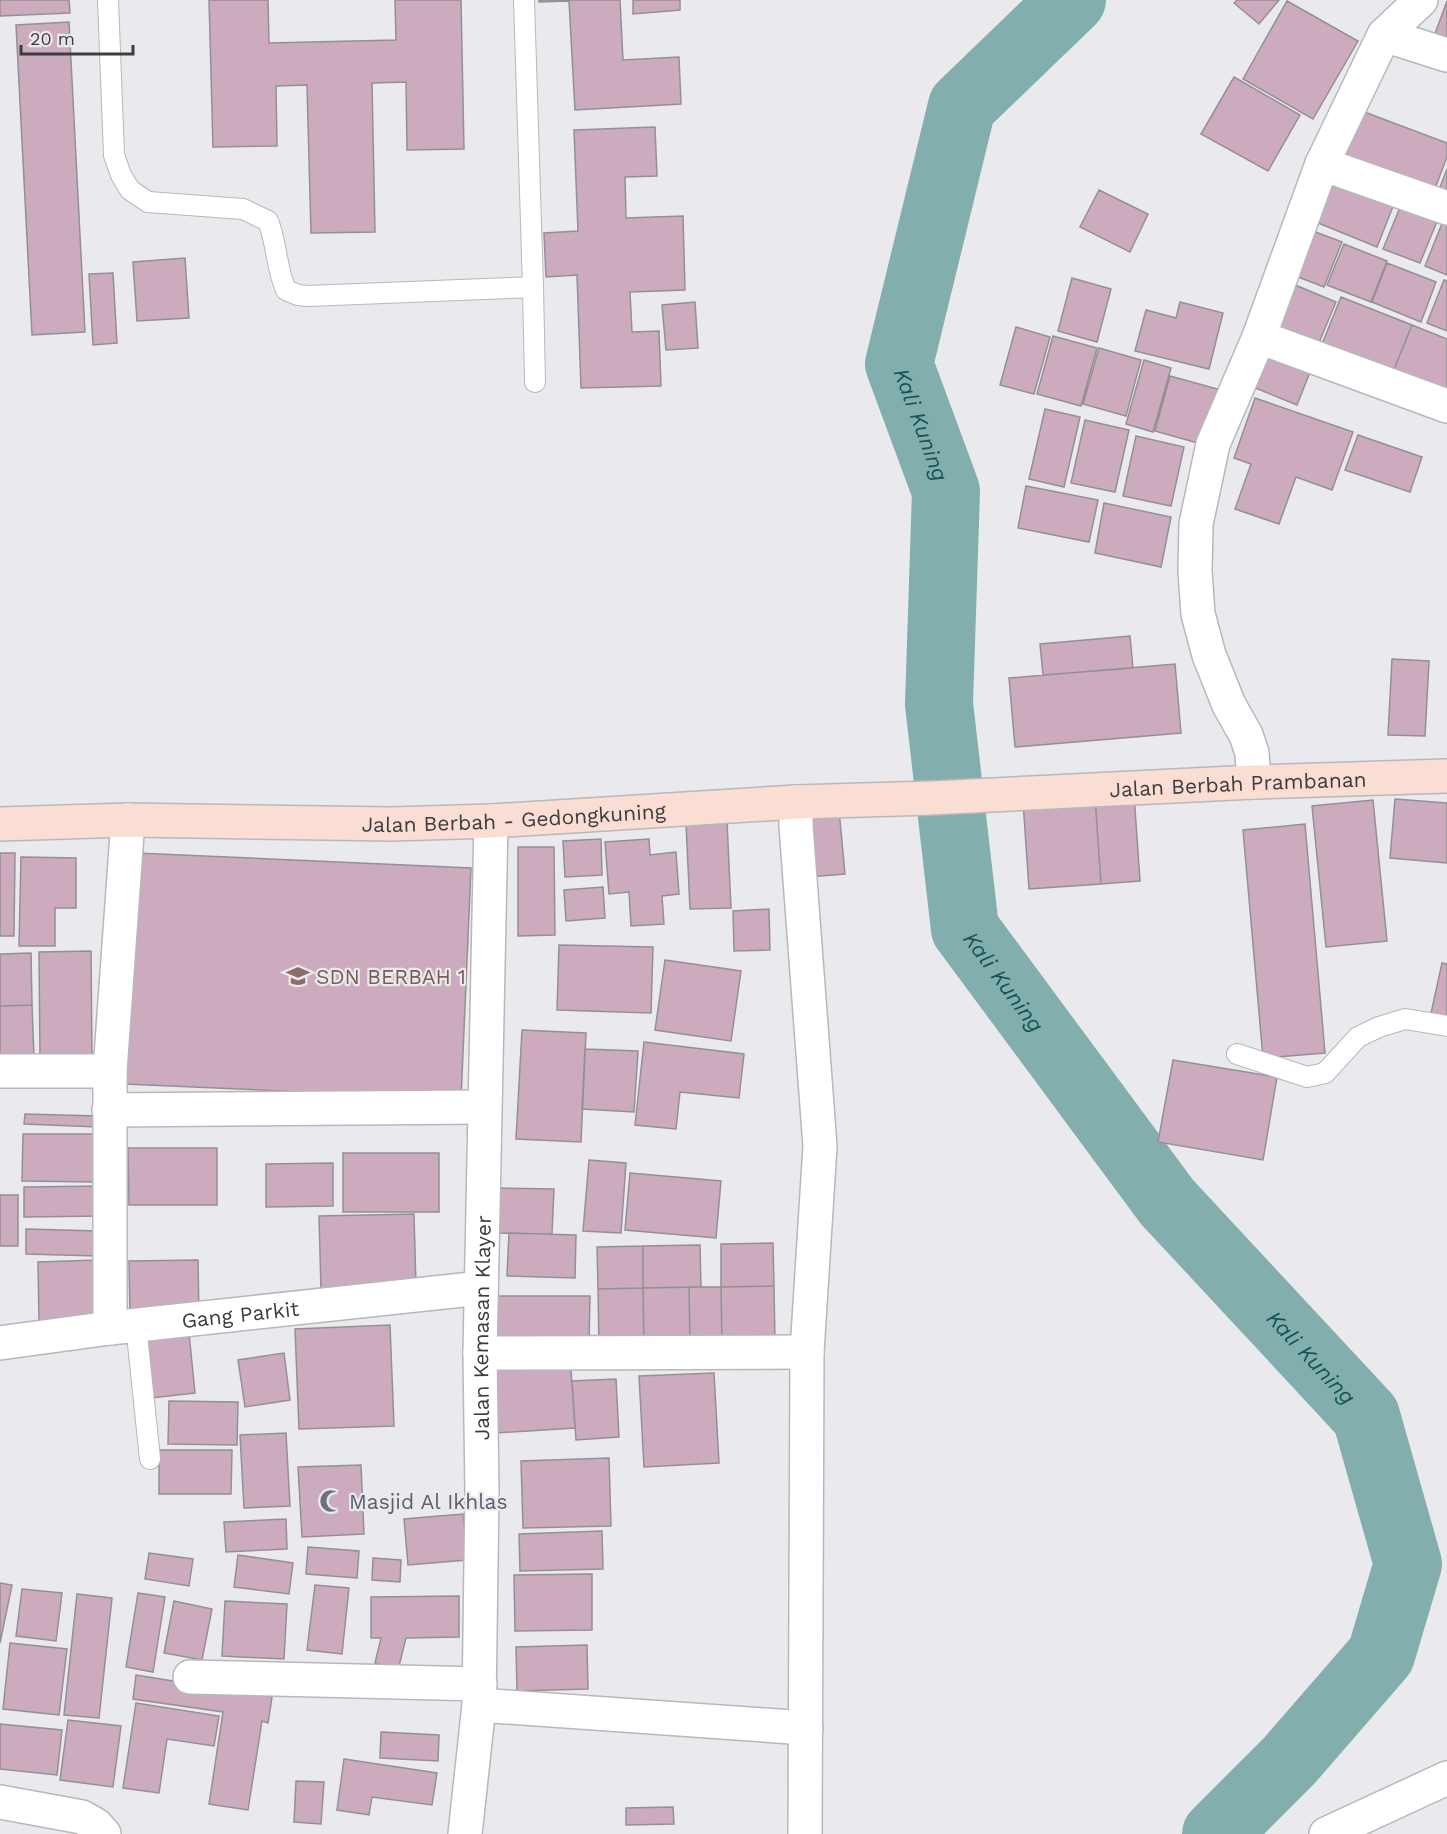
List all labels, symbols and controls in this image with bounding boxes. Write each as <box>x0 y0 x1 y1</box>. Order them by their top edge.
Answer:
scale bar <box>21 18 134 56</box>
text: 20 m <box>30 28 75 49</box>
water label: Kali Kuning <box>889 365 954 485</box>
street label: Jalan Berbah Prambanan <box>1109 766 1367 802</box>
street label: Jalan Berbah - Gedongkuning <box>362 798 667 837</box>
water label: Kali Kuning <box>959 927 1049 1037</box>
school or university icon: SDN BERBAH 1 <box>285 963 311 989</box>
place label: SDN BERBAH 1 <box>316 964 466 989</box>
street label: Jalan Kemasan Klayer <box>467 1215 495 1440</box>
street label: Gang Parkit <box>180 1295 300 1333</box>
water label: Kali Kuning <box>1262 1305 1361 1409</box>
mosque icon: Masjid Al Ikhlas <box>318 1488 344 1514</box>
place label: Masjid Al Ikhlas <box>349 1489 508 1514</box>

